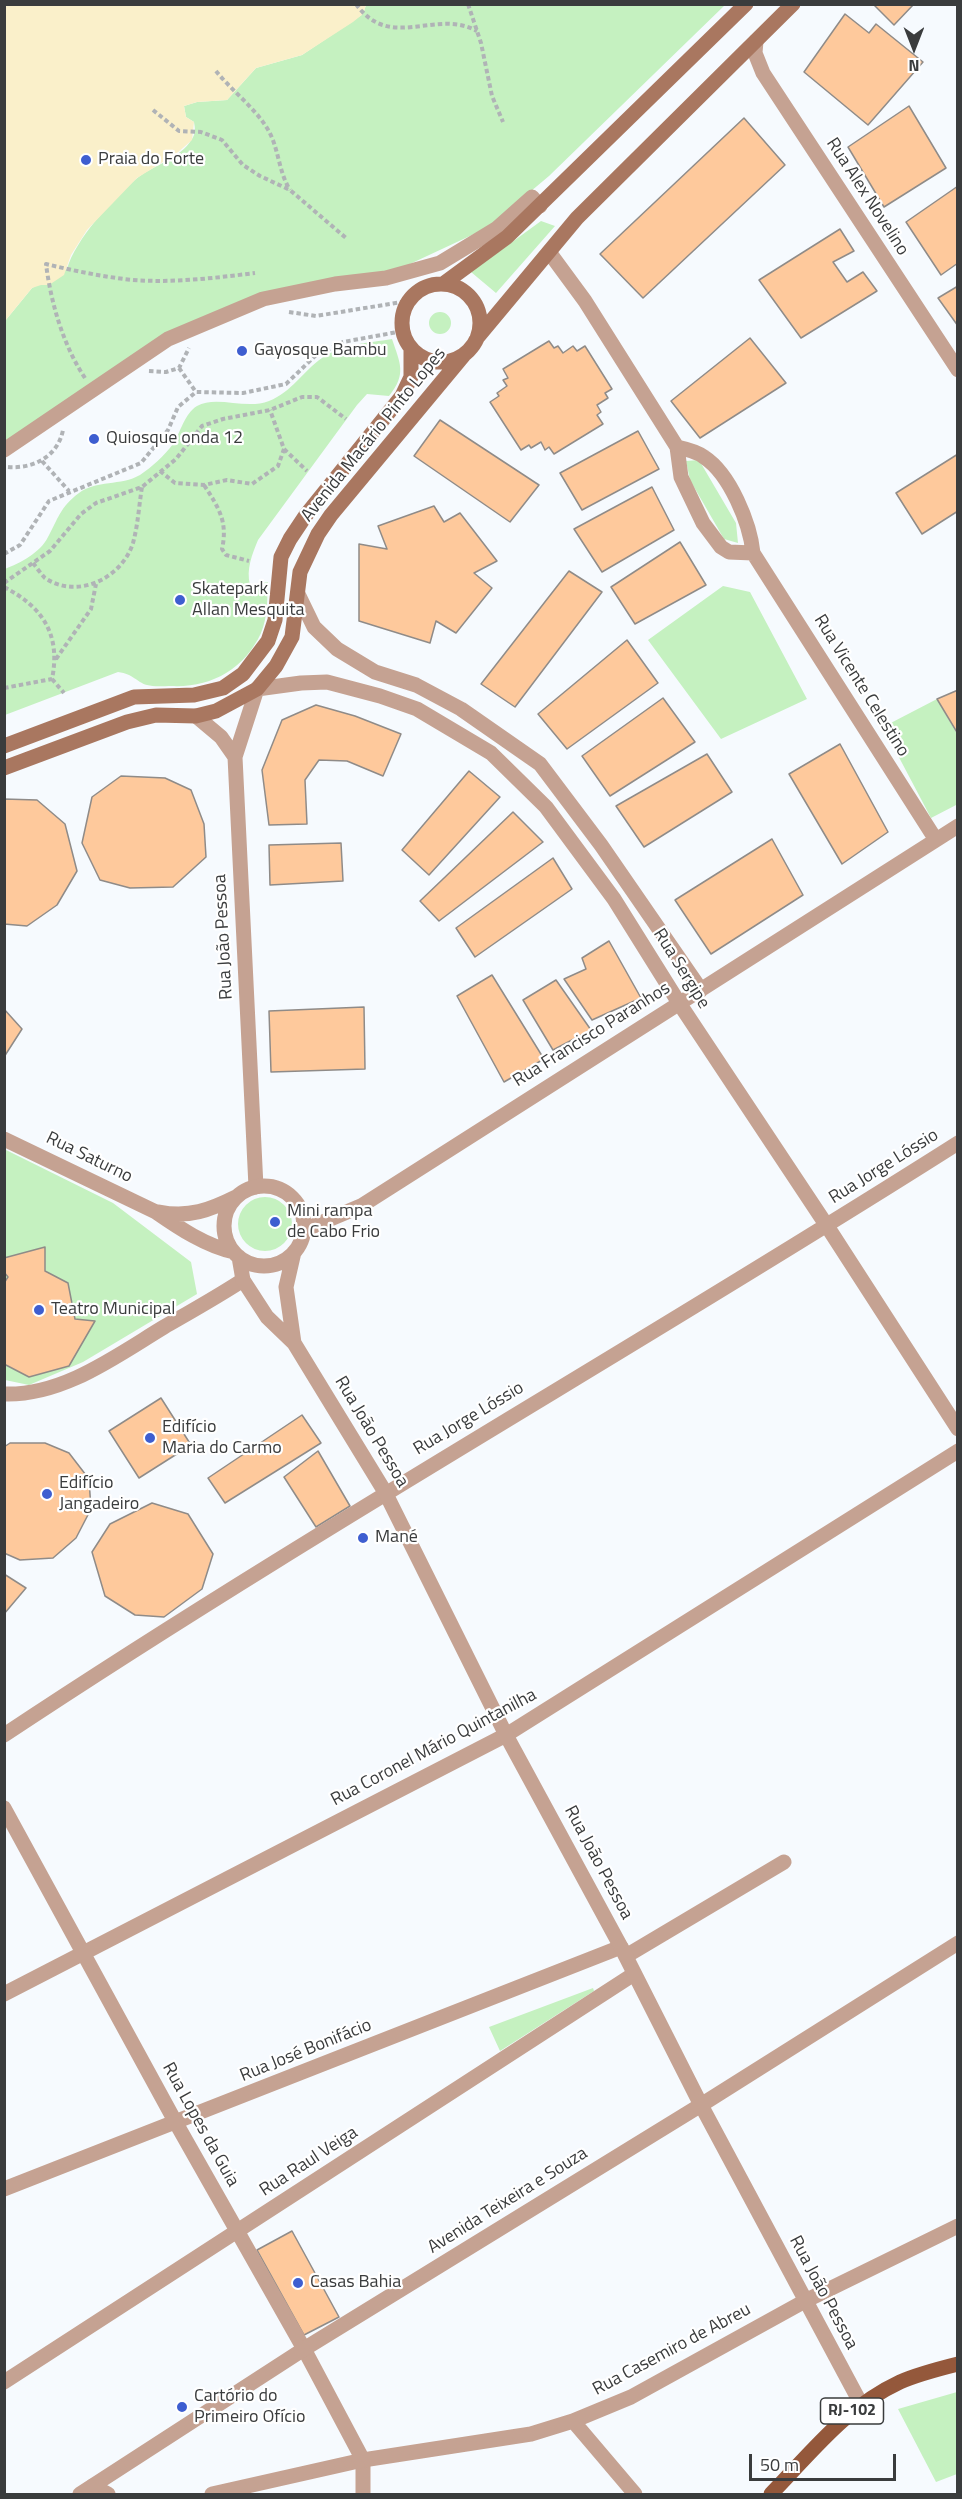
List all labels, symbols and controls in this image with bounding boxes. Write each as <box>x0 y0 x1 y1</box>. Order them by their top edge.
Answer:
north arrow <box>884 18 944 78</box>
text: N <box>908 54 920 78</box>
street label: Rua Alex Novelino <box>821 134 913 260</box>
place label: Praia do Forte <box>98 149 204 171</box>
marker: Praia do Forte <box>79 153 93 167</box>
place label: Gayosque Bambu <box>254 340 387 362</box>
marker: Gayosque Bambu <box>235 344 249 358</box>
street label: Avenida Macário Pinto Lopes <box>297 344 451 526</box>
place label: Quiosque onda 12 <box>106 428 243 450</box>
marker: Quiosque onda 12 <box>87 432 101 446</box>
place label: Skatepark Allan Mesquita <box>192 579 304 622</box>
marker: Skatepark Allan Mesquita <box>173 593 187 607</box>
street label: Rua Vicente Celestino <box>809 611 913 761</box>
street label: Rua João Pessoa <box>210 874 238 1000</box>
street label: Rua Sergipe <box>648 925 714 1013</box>
street label: Rua Francisco Paranhos <box>510 978 674 1092</box>
street label: Rua Jorge Lóssio <box>825 1125 943 1209</box>
street label: Rua Saturno <box>42 1128 136 1188</box>
place label: Mini rampa de Cabo Frio <box>287 1201 380 1244</box>
marker: Mini rampa de Cabo Frio <box>268 1215 282 1229</box>
place label: Teatro Municipal <box>51 1299 176 1321</box>
marker: Teatro Municipal <box>32 1303 46 1317</box>
street label: Rua João Pessoa <box>329 1373 413 1491</box>
street label: Rua Jorge Lóssio <box>410 1378 528 1460</box>
place label: Edifício Maria do Carmo <box>162 1417 282 1460</box>
marker: Edifício Maria do Carmo <box>143 1431 157 1445</box>
place label: Edifício Jangadeiro <box>59 1473 139 1516</box>
marker: Edifício Jangadeiro <box>40 1487 54 1501</box>
place label: Mané <box>375 1527 418 1549</box>
marker: Mané <box>356 1531 370 1545</box>
street label: Rua Coronel Mário Quintanilha <box>328 1685 540 1811</box>
street label: Rua João Pessoa <box>559 1802 637 1924</box>
street label: Rua José Bonifácio <box>237 2015 375 2087</box>
street label: Rua Lopes da Guia <box>157 2059 243 2191</box>
street label: Rua Raul Veiga <box>256 2122 362 2202</box>
street label: Avenida Teixeira e Souza <box>424 2143 592 2259</box>
street label: Rua João Pessoa <box>784 2232 862 2354</box>
place label: Casas Bahia <box>310 2272 401 2294</box>
marker: Casas Bahia <box>291 2276 305 2290</box>
street label: Rua Casemiro de Abreu <box>589 2299 755 2401</box>
place label: Cartório do Primeiro Ofício <box>194 2386 306 2428</box>
road number: RJ-102 <box>820 2398 884 2424</box>
marker: Cartório do Primeiro Ofício <box>175 2400 189 2414</box>
scale bar <box>752 2442 899 2480</box>
text: 50 m <box>760 2451 799 2478</box>

